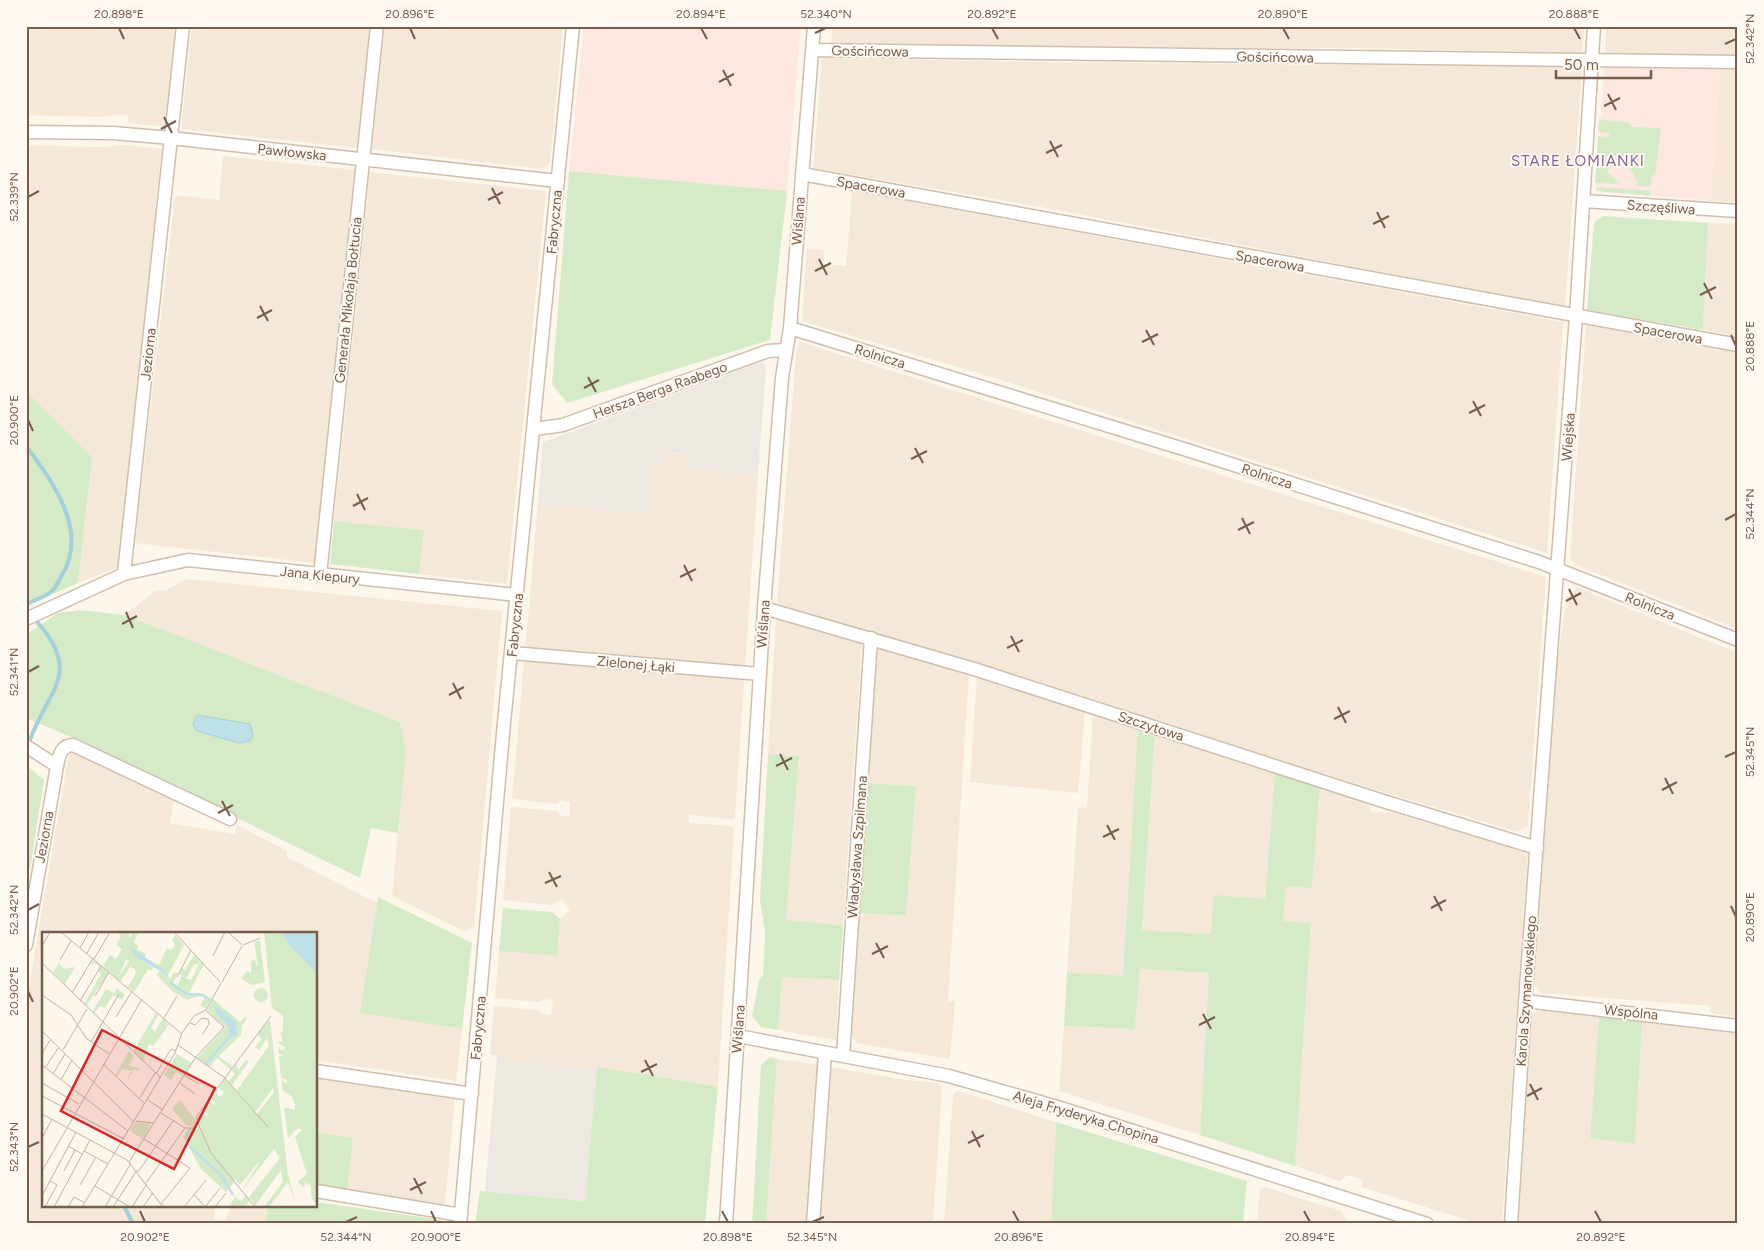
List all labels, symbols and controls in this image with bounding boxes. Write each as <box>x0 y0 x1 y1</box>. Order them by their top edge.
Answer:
text: 20.898°E <box>94 7 144 21</box>
text: 20.896°E <box>385 7 435 21</box>
text: 20.894°E <box>676 7 726 21</box>
text: 52.340°N <box>800 7 852 21</box>
text: 20.892°E <box>967 7 1017 21</box>
text: 20.890°E <box>1258 7 1308 21</box>
text: 20.888°E <box>1549 7 1599 21</box>
text: 52.342°N <box>1743 14 1757 64</box>
street label: Gościńcowa <box>831 42 909 61</box>
street label: Gościńcowa <box>1236 48 1314 67</box>
scale bar <box>1556 48 1652 80</box>
text: 50 m <box>1564 56 1599 74</box>
street label: Pawłowska <box>257 140 327 165</box>
district label: STARE ŁOMIANKI <box>1511 152 1645 170</box>
text: 52.339°N <box>7 172 21 222</box>
street label: Spacerowa <box>835 173 907 202</box>
street label: Fabryczna <box>543 189 566 255</box>
street label: Wiślana <box>788 196 809 246</box>
street label: Szczęśliwa <box>1626 197 1696 218</box>
street label: Generała Mikołaja Bołtucia <box>331 216 366 384</box>
street label: Spacerowa <box>1234 247 1306 276</box>
street label: Spacerowa <box>1632 319 1704 348</box>
text: 20.888°E <box>1743 321 1757 371</box>
street label: Jeziorna <box>137 327 160 381</box>
street label: Rolnicza <box>852 341 908 372</box>
street label: Hersza Berga Raabego <box>591 358 730 423</box>
text: 20.900°E <box>7 395 21 445</box>
street label: Wiejska <box>1558 412 1579 462</box>
street label: Rolnicza <box>1239 460 1294 493</box>
text: 52.344°N <box>1743 488 1757 540</box>
street label: Jana Kiepury <box>279 563 361 588</box>
street label: Rolnicza <box>1622 589 1677 624</box>
street label: Fabryczna <box>504 592 527 658</box>
street label: Wiślana <box>753 599 774 649</box>
text: 52.341°N <box>7 648 21 696</box>
street label: Zielonej Łąki <box>596 653 676 676</box>
street label: Szczytowa <box>1116 708 1186 745</box>
text: 52.345°N <box>1743 727 1757 777</box>
street label: Władysława Szpilmana <box>844 775 871 919</box>
street label: Jeziorna <box>32 810 57 865</box>
text: 52.342°N <box>7 885 21 935</box>
text: 20.890°E <box>1743 892 1757 942</box>
street label: Karola Szymanowskiego <box>1513 915 1540 1067</box>
inset map <box>42 932 318 1208</box>
text: 20.902°E <box>7 966 21 1016</box>
street label: Fabryczna <box>467 995 490 1061</box>
street label: Wspólna <box>1603 1001 1659 1024</box>
street label: Wiślana <box>728 1004 749 1054</box>
street label: Aleja Fryderyka Chopina <box>1011 1087 1161 1148</box>
text: 52.343°N <box>7 1122 21 1172</box>
text: 20.902°E <box>120 1230 170 1244</box>
text: 52.344°N <box>320 1230 372 1244</box>
text: 20.900°E <box>411 1230 461 1244</box>
text: 20.898°E <box>703 1230 753 1244</box>
text: 52.345°N <box>787 1230 837 1244</box>
text: 20.896°E <box>994 1230 1044 1244</box>
text: 20.894°E <box>1285 1230 1335 1244</box>
text: 20.892°E <box>1576 1230 1626 1244</box>

